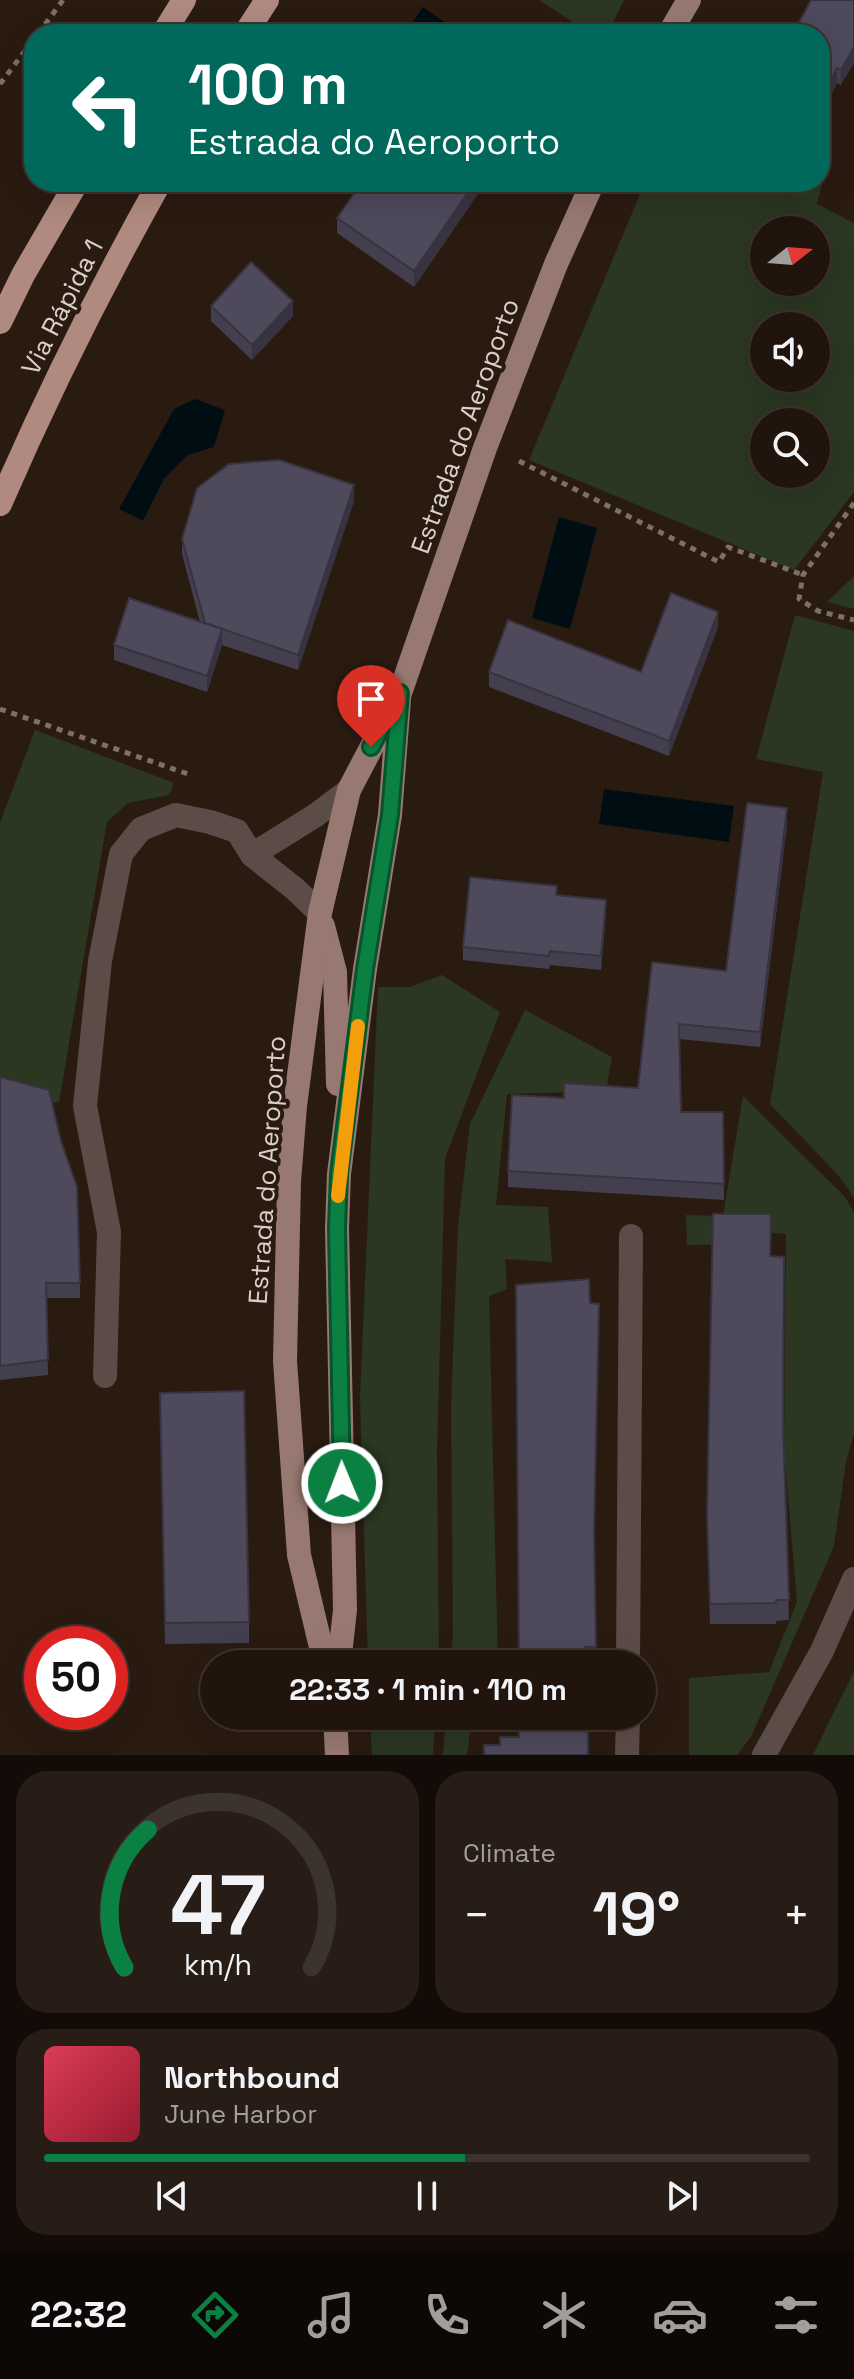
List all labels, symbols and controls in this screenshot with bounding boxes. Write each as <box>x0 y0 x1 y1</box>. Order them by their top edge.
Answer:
text: 100 m <box>188 49 348 120</box>
icon: left <box>56 56 160 160</box>
text: Estrada do Aeroporto <box>188 119 560 165</box>
north arrow <box>750 216 830 296</box>
map controls <box>750 216 830 488</box>
street label: Via Rápida 1 <box>13 233 111 381</box>
street label: Estrada do Aeroporto <box>403 294 527 558</box>
button: sound <box>750 312 830 392</box>
button: search <box>750 408 830 488</box>
pin <box>337 665 405 747</box>
icon: arrive <box>349 677 393 721</box>
street label: Estrada do Aeroporto <box>241 1035 293 1305</box>
position arrow <box>300 1441 384 1525</box>
speed limit sign: 50 <box>24 1626 128 1730</box>
text: 22:33 · 1 min · 110 m <box>289 1670 567 1709</box>
text: Climate <box>463 1836 556 1870</box>
text: 47 <box>170 1852 265 1958</box>
text: 19° <box>593 1876 680 1953</box>
text: − <box>463 1887 490 1943</box>
text: + <box>783 1887 810 1943</box>
text: km/h <box>183 1947 252 1983</box>
text: Northbound <box>164 2058 340 2097</box>
text: June Harbor <box>164 2097 317 2131</box>
icon: previous <box>150 2174 194 2218</box>
icon: pause <box>405 2174 449 2218</box>
icon: next <box>660 2174 704 2218</box>
icon: directions <box>187 2287 243 2343</box>
icon: music <box>303 2287 359 2343</box>
icon: phone <box>419 2287 475 2343</box>
icon: climate <box>536 2287 592 2343</box>
icon: car <box>652 2287 708 2343</box>
icon: filters <box>768 2287 824 2343</box>
text: 22:32 <box>30 2292 127 2338</box>

